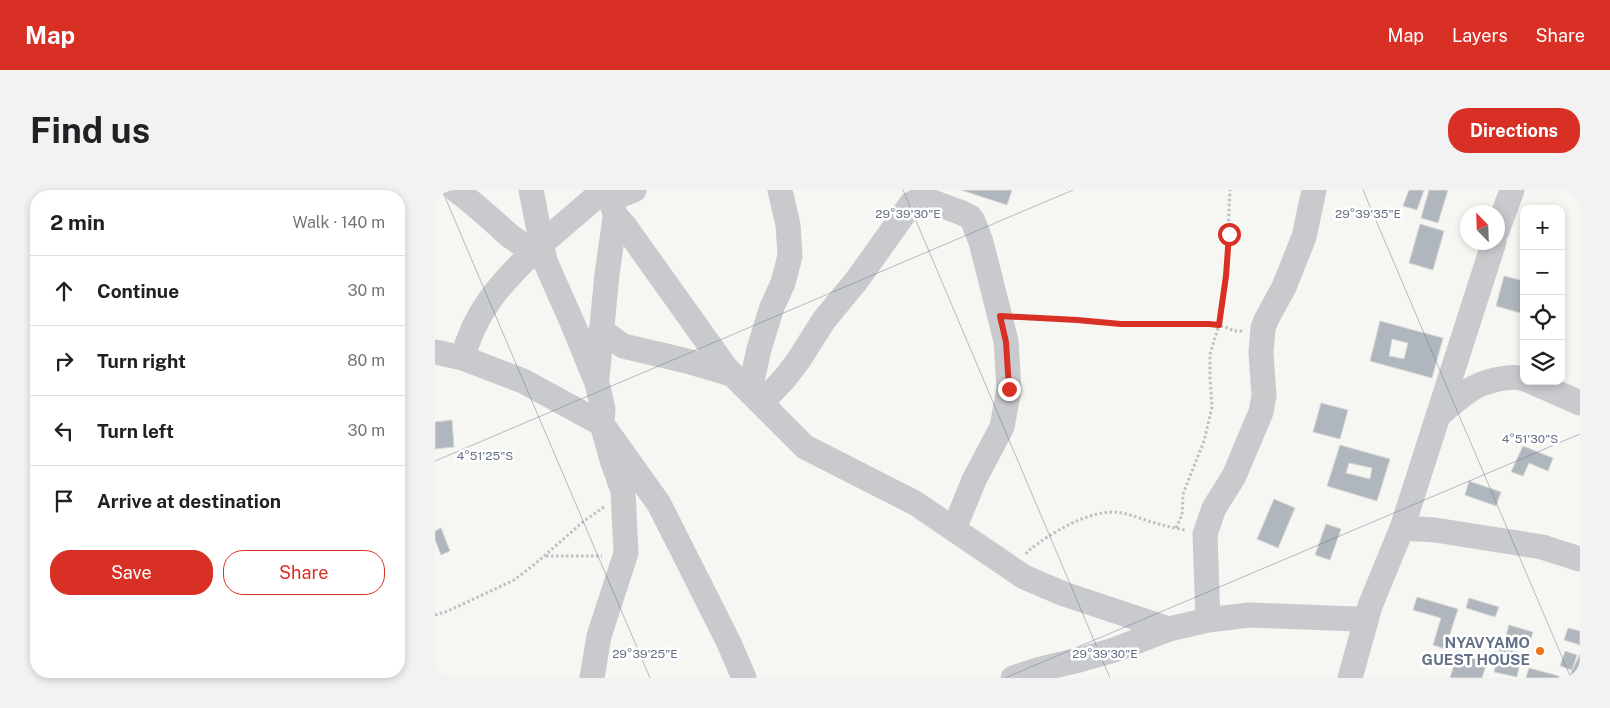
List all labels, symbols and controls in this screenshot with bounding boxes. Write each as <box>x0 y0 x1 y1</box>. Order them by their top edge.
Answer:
text: Map <box>25 21 75 49</box>
text: Map <box>1388 25 1424 46</box>
text: Layers <box>1452 25 1508 46</box>
text: Share <box>1536 25 1585 46</box>
button: Directions <box>1448 108 1580 153</box>
text: Find us <box>30 110 150 151</box>
north arrow <box>1460 205 1505 250</box>
map controls <box>1520 205 1565 385</box>
button: + <box>1520 205 1565 250</box>
text: 29°39'30"E <box>875 207 941 221</box>
text: 29°39'35"E <box>1335 207 1401 221</box>
text: 2 min <box>50 210 105 235</box>
text: Walk · 140 m <box>292 213 385 232</box>
route start <box>1218 223 1241 246</box>
button: − <box>1520 250 1565 295</box>
icon: ahead <box>50 277 78 305</box>
text: Continue <box>97 280 179 302</box>
text: 30 m <box>348 281 385 300</box>
button: locate <box>1520 295 1565 340</box>
button: layers <box>1520 340 1565 385</box>
icon: right <box>50 347 78 375</box>
text: Turn right <box>97 350 186 372</box>
text: 80 m <box>347 351 385 370</box>
route end <box>998 378 1021 401</box>
icon: left <box>50 417 78 445</box>
text: Turn left <box>97 420 174 442</box>
text: 30 m <box>348 421 385 440</box>
text: 4°51'30"S <box>1502 432 1558 446</box>
text: 4°51'25"S <box>457 449 513 463</box>
icon: arrive <box>50 487 78 515</box>
text: Arrive at destination <box>97 490 281 512</box>
button: Save <box>50 550 213 595</box>
button: Share <box>223 550 385 595</box>
place label: NYAVYAMO GUEST HOUSE <box>1422 634 1530 668</box>
marker: NYAVYAMO GUEST HOUSE <box>1534 645 1546 657</box>
text: 29°39'25"E <box>612 647 678 661</box>
text: 29°39'30"E <box>1072 647 1138 661</box>

